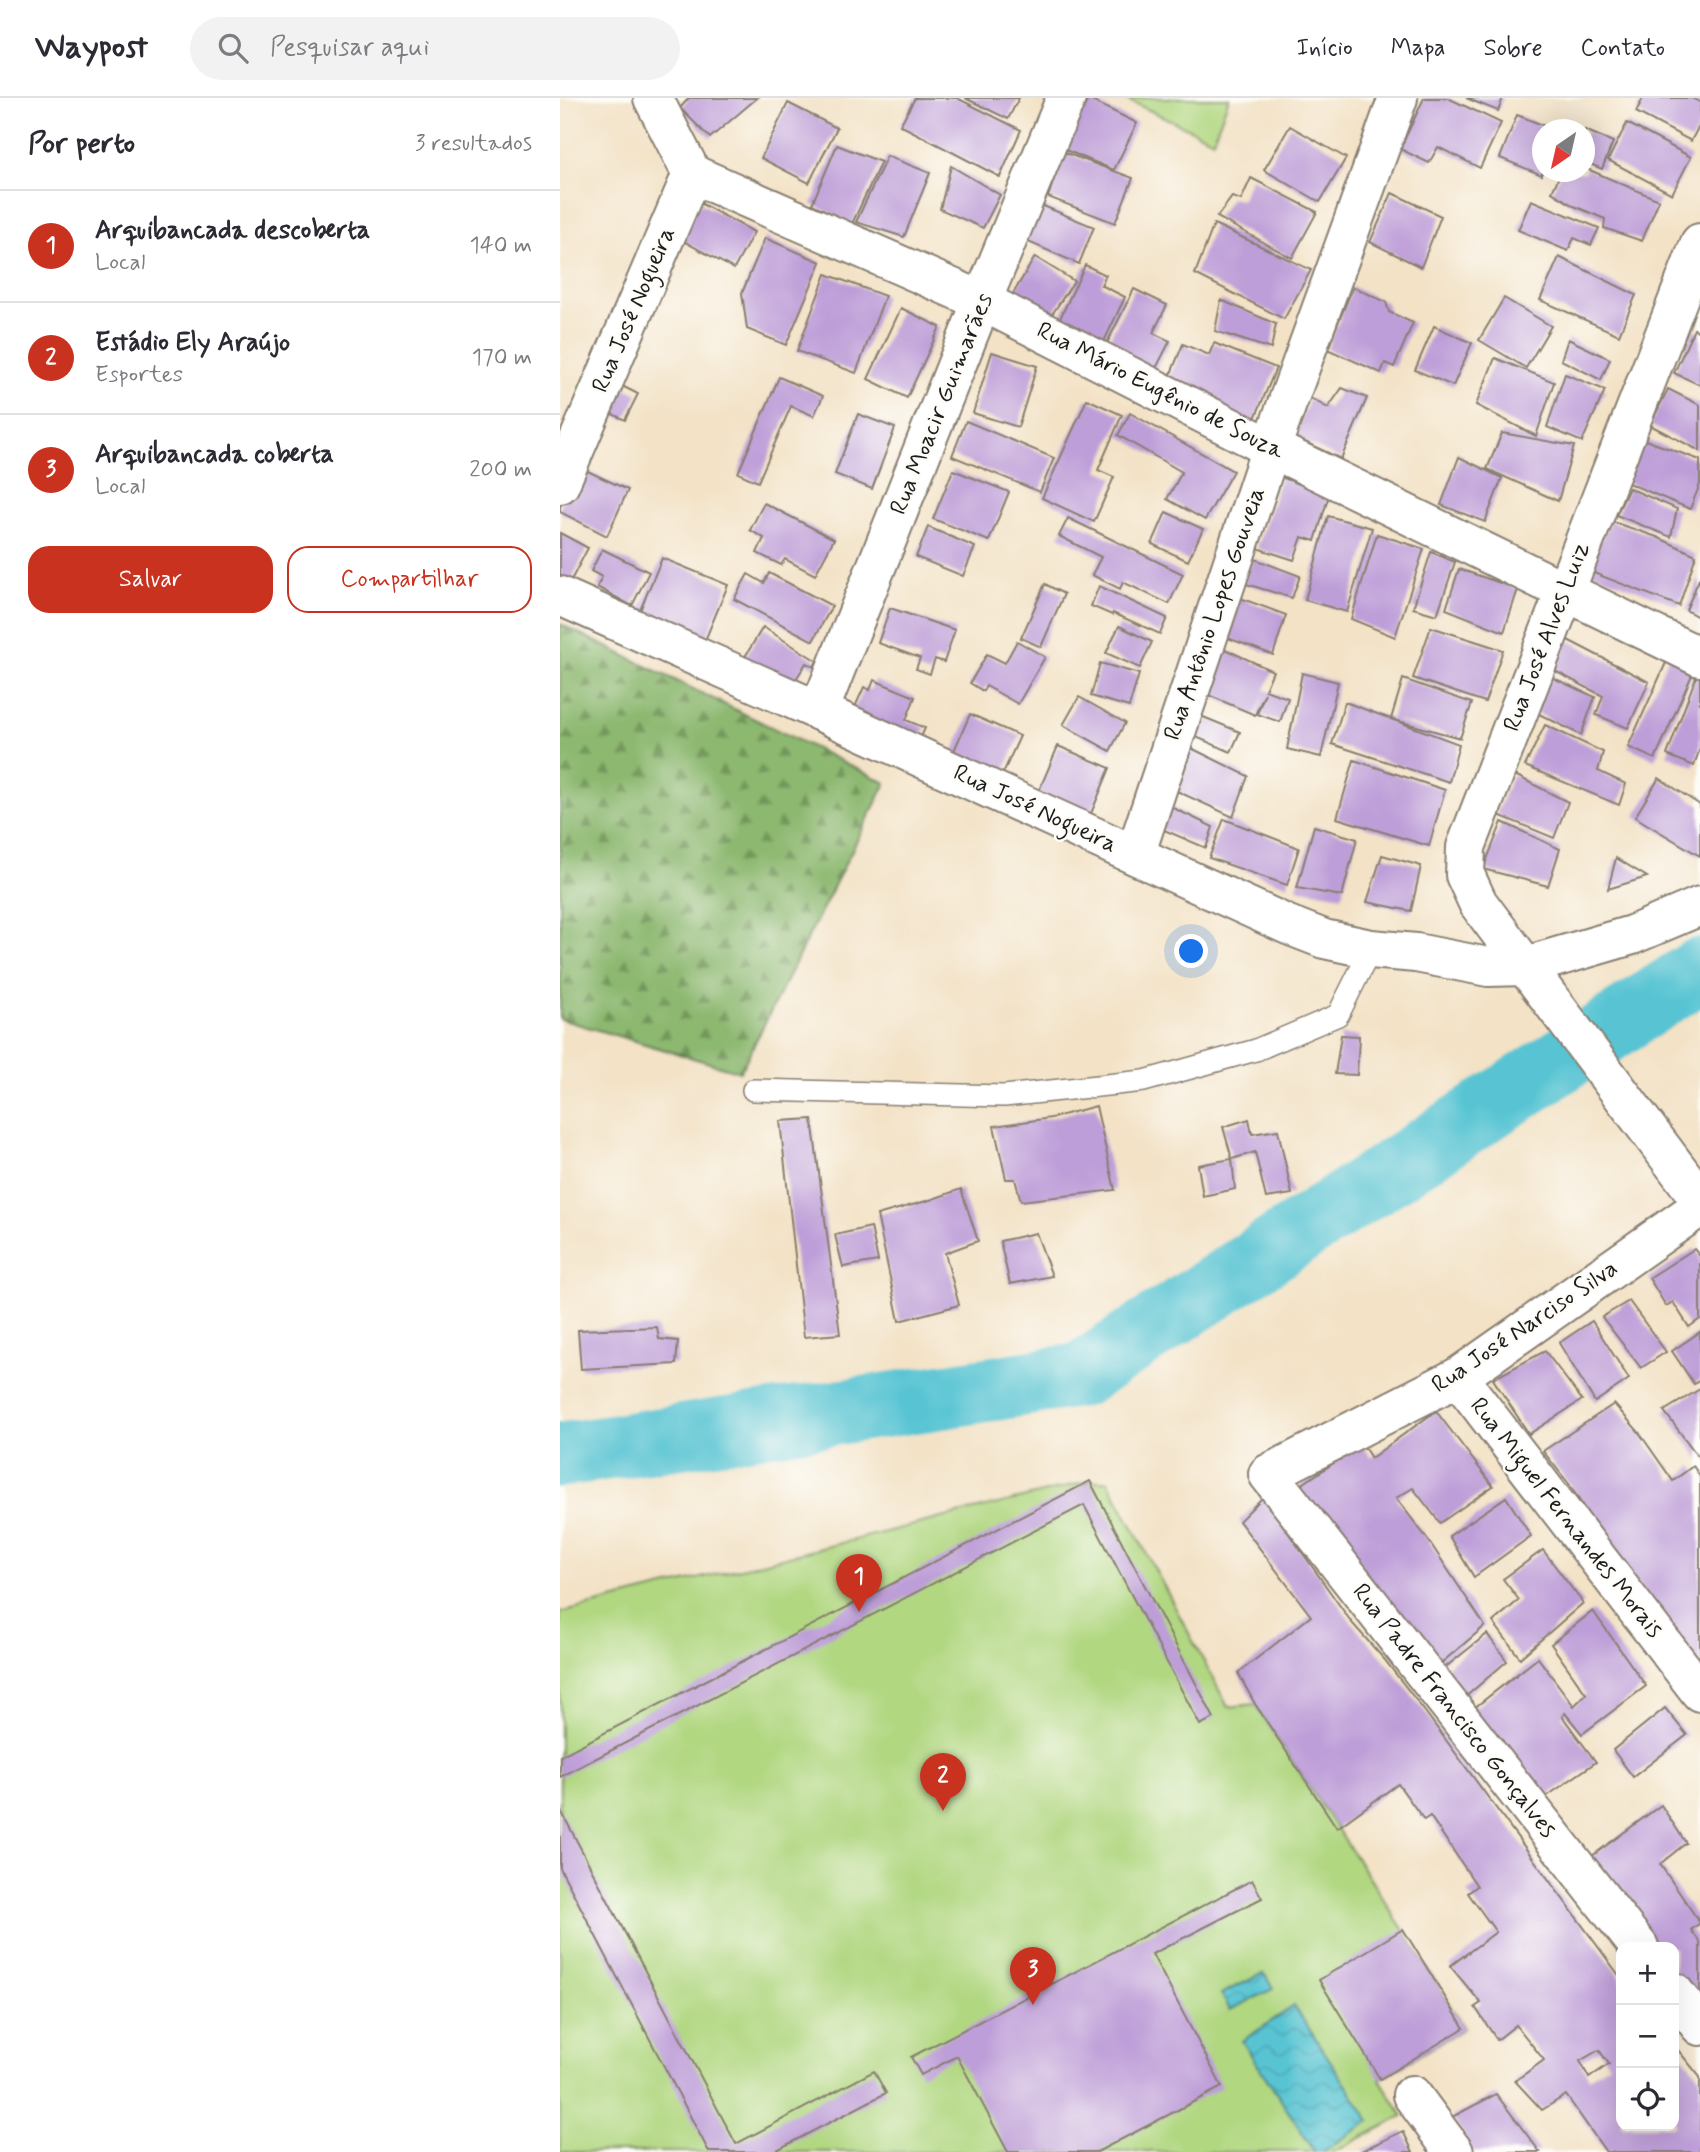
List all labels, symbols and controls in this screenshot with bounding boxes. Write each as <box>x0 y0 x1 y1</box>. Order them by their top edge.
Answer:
search box <box>190 17 680 80</box>
text: Waypost <box>35 26 148 70</box>
icon: search <box>214 29 252 67</box>
text: Pesquisar aqui <box>270 31 429 65</box>
text: Início <box>1296 33 1353 64</box>
text: Mapa <box>1391 33 1445 64</box>
text: Sobre <box>1483 33 1543 64</box>
text: Contato <box>1581 33 1665 64</box>
north arrow <box>1532 119 1595 182</box>
text: Por perto <box>28 124 135 163</box>
text: 3 resultados <box>415 129 532 159</box>
text: Arquibancada descoberta <box>95 214 370 248</box>
street label: Rua José Nogueira <box>585 222 686 399</box>
text: 1 <box>46 231 56 261</box>
text: 140 m <box>469 231 532 261</box>
text: Local <box>95 248 145 278</box>
street label: Rua Moacir Guimarães <box>883 288 1001 519</box>
street label: Rua Mário Eugênio de Souza <box>1031 315 1289 467</box>
text: Estádio Ely Araújo <box>95 326 290 360</box>
text: 2 <box>45 343 57 373</box>
text: 170 m <box>472 343 532 373</box>
text: Esportes <box>95 360 183 390</box>
text: Arquibancada coberta <box>95 438 334 472</box>
text: 3 <box>46 455 56 485</box>
text: 200 m <box>469 455 532 485</box>
text: Local <box>95 472 145 502</box>
street label: Rua Antônio Lopes Gouveia <box>1157 483 1273 745</box>
street label: Rua José Alves Luiz <box>1497 538 1597 736</box>
button: Salvar <box>28 546 273 613</box>
button: Compartilhar <box>287 546 532 613</box>
street label: Rua José Nogueira <box>947 758 1122 863</box>
your location <box>1174 934 1208 968</box>
street label: Rua José Narciso Silva <box>1426 1253 1624 1401</box>
street label: Rua Miguel Fernandes Morais <box>1460 1392 1670 1646</box>
pin: 1 <box>836 1554 882 1612</box>
street label: Rua Padre Francisco Gonçalves <box>1345 1577 1563 1845</box>
pin: 2 <box>920 1753 966 1811</box>
map controls <box>1616 1942 1679 2131</box>
button: + <box>1616 1942 1679 2005</box>
pin: 3 <box>1010 1947 1056 2005</box>
button: − <box>1616 2005 1679 2068</box>
button: locate <box>1616 2068 1679 2131</box>

